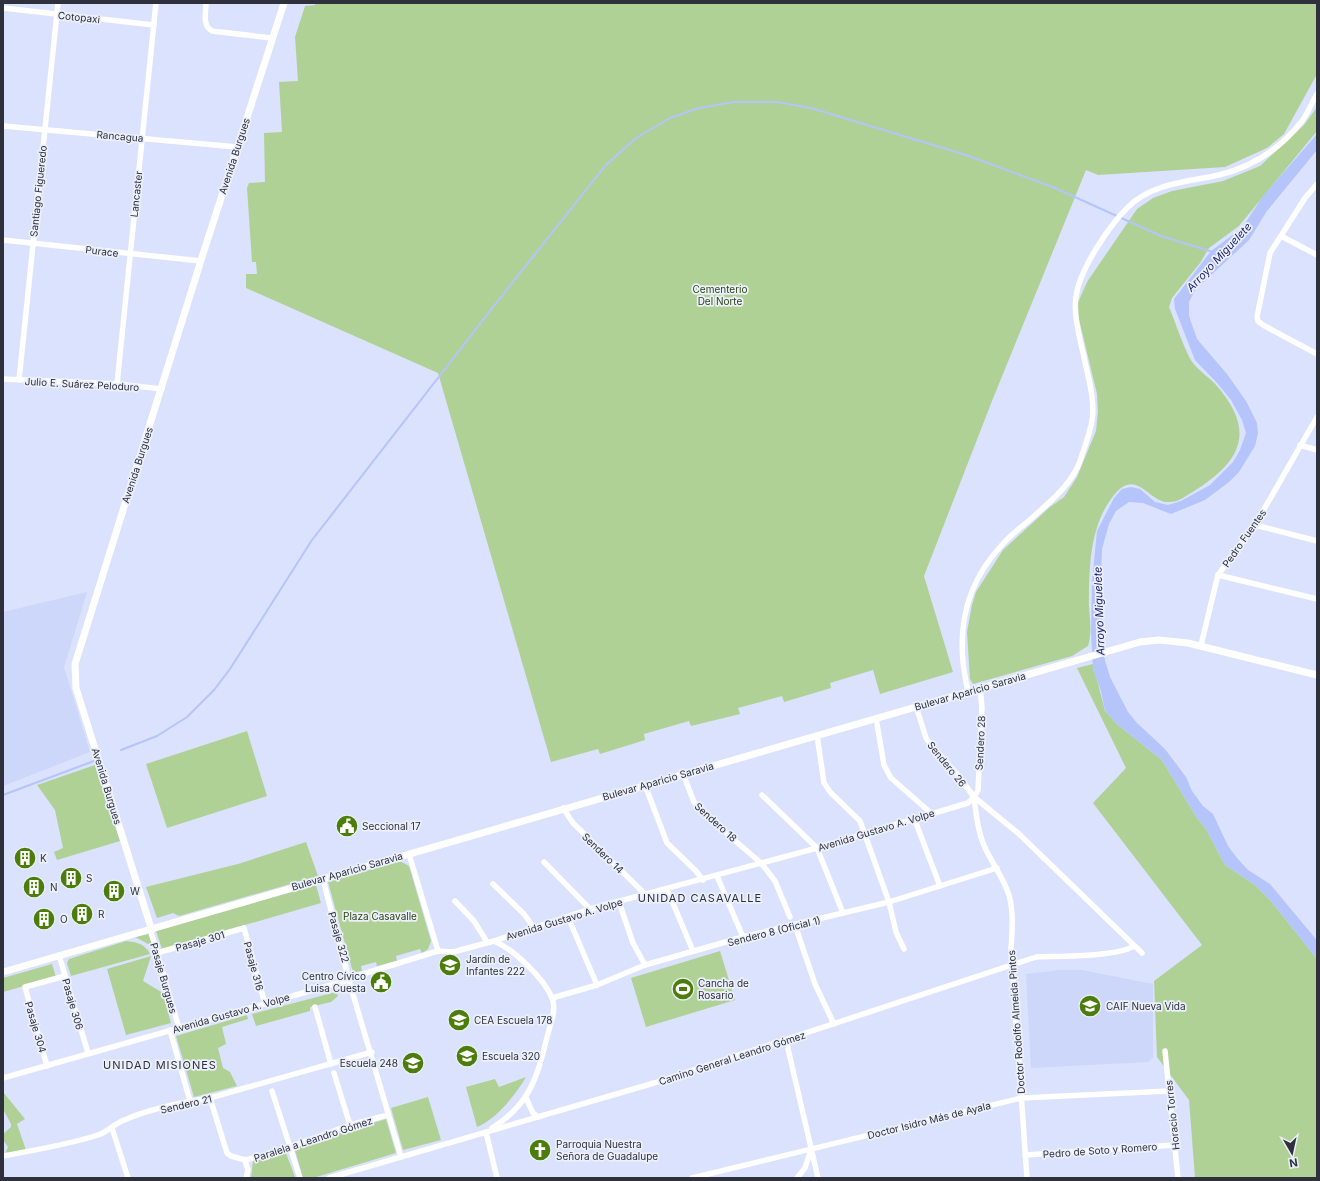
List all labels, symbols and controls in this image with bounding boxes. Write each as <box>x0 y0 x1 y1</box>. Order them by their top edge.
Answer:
street label: Cotopaxi <box>57 9 101 25</box>
street label: Avenida Burgues <box>216 116 252 196</box>
street label: Rancagua <box>96 128 144 144</box>
street label: Santiago Figueredo <box>27 145 49 237</box>
street label: Lancaster <box>128 170 144 218</box>
water label: Arroyo Miguelete <box>1183 220 1254 295</box>
street label: Purace <box>85 243 119 259</box>
park label: Cementerio Del Norte <box>693 283 747 307</box>
street label: Julio E. Suárez Peloduro <box>24 375 140 393</box>
street label: Avenida Burgues <box>119 425 155 505</box>
street label: Pedro Fuentes <box>1220 507 1268 569</box>
water label: Arroyo Miguelete <box>1090 566 1108 657</box>
street label: Bulevar Aparicio Saravia <box>913 669 1027 713</box>
street label: Sendero 28 <box>973 715 987 771</box>
street label: Sendero 26 <box>925 739 969 789</box>
street label: Avenida Burgues <box>90 746 124 826</box>
street label: Bulevar Aparicio Saravia <box>601 759 715 803</box>
street label: Sendero 18 <box>692 800 740 844</box>
street label: Avenida Gustavo A. Volpe <box>816 806 936 853</box>
public building icon: Seccional 17 <box>334 813 360 839</box>
place label: Seccional 17 <box>362 820 421 832</box>
street label: Sendero 14 <box>580 830 626 876</box>
building icon: K <box>12 845 38 871</box>
street label: Bulevar Aparicio Saravia <box>290 849 404 893</box>
place label: K <box>40 852 47 864</box>
building icon: S <box>58 865 84 891</box>
place label: S <box>86 872 92 884</box>
building icon: N <box>21 874 47 900</box>
building icon: W <box>101 878 127 904</box>
place label: N <box>50 881 58 893</box>
place label: W <box>130 885 140 897</box>
district label: UNIDAD CASAVALLE <box>638 891 762 905</box>
street label: Avenida Gustavo A. Volpe <box>504 895 624 942</box>
building icon: R <box>69 901 95 927</box>
building icon: O <box>31 906 57 932</box>
place label: R <box>98 908 105 920</box>
street label: Pasaje 322 <box>326 910 352 964</box>
park label: Plaza Casavalle <box>343 910 417 922</box>
place label: O <box>60 913 68 925</box>
street label: Sendero 8 (Oficial 1) <box>726 914 822 948</box>
street label: Pasaje 301 <box>174 928 226 954</box>
street label: Pasaje 316 <box>242 940 266 992</box>
street label: Pasaje Burgues <box>148 941 180 1015</box>
street label: Doctor Rodolfo Almeida Pintos <box>1005 950 1027 1094</box>
school or university icon: Jardín de Infantes 222 <box>437 952 463 978</box>
place label: Jardín de Infantes 222 <box>466 953 525 977</box>
public building icon: Centro Cívico Luisa Cuesta <box>368 969 394 995</box>
place label: Centro Cívico Luisa Cuesta <box>302 970 366 994</box>
sports icon: Cancha de Rosario <box>670 976 696 1002</box>
street label: Pasaje 306 <box>60 977 86 1031</box>
place label: Cancha de Rosario <box>698 977 749 1001</box>
street label: Avenida Gustavo A. Volpe <box>171 990 291 1035</box>
school or university icon: CAIF Nueva Vida <box>1077 993 1103 1019</box>
street label: Pasaje 304 <box>23 1000 49 1054</box>
place label: CAIF Nueva Vida <box>1106 1000 1186 1012</box>
school or university icon: CEA Escuela 178 <box>446 1007 472 1033</box>
place label: CEA Escuela 178 <box>474 1014 552 1026</box>
street label: Camino General Leandro Gómez <box>657 1029 807 1087</box>
school or university icon: Escuela 320 <box>454 1043 480 1069</box>
school or university icon: Escuela 248 <box>400 1050 426 1076</box>
place label: Escuela 320 <box>482 1050 540 1062</box>
place label: Escuela 248 <box>340 1057 398 1069</box>
district label: UNIDAD MISIONES <box>103 1058 217 1072</box>
street label: Horacio Torres <box>1162 1080 1182 1150</box>
street label: Sendero 21 <box>159 1092 213 1116</box>
street label: Doctor Isidro Más de Ayala <box>866 1099 992 1141</box>
street label: Paralela a Leandro Gómez <box>252 1114 374 1164</box>
north arrow <box>1272 1133 1312 1173</box>
church icon: Parroquia Nuestra Señora de Guadalupe <box>527 1137 553 1163</box>
place label: Parroquia Nuestra Señora de Guadalupe <box>556 1138 658 1162</box>
street label: Pedro de Soto y Romero <box>1042 1140 1158 1160</box>
text: N <box>1288 1155 1299 1170</box>

